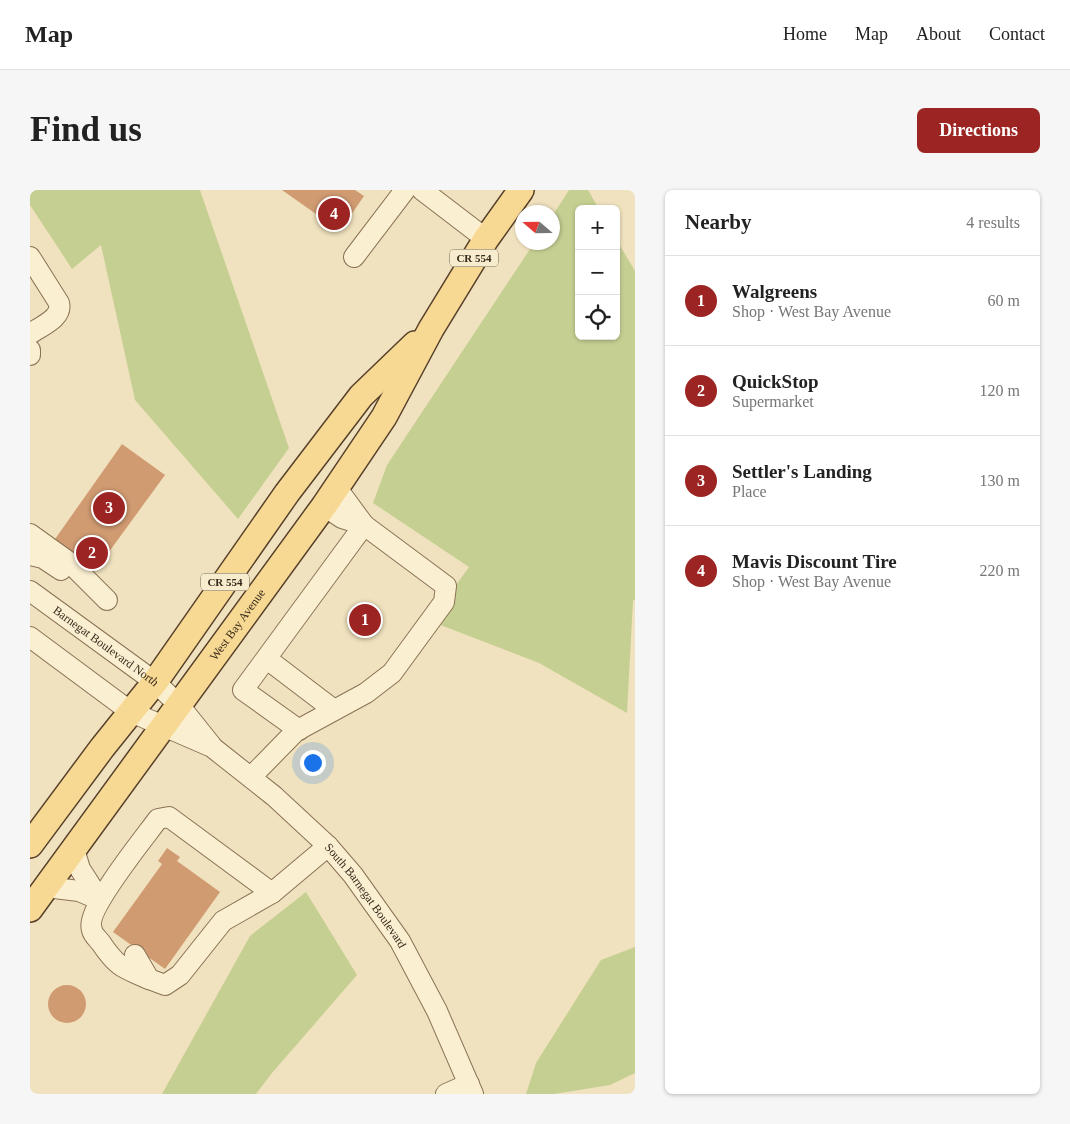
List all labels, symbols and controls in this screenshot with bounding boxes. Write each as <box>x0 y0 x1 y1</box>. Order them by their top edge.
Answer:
text: Map <box>25 21 73 47</box>
text: Home <box>783 24 827 44</box>
text: Map <box>855 24 888 44</box>
text: About <box>916 24 961 44</box>
text: Contact <box>989 24 1045 44</box>
button: Directions <box>917 108 1040 153</box>
text: Find us <box>30 110 142 149</box>
pin: 4 <box>318 195 350 233</box>
north arrow <box>515 205 560 250</box>
map controls <box>575 205 620 340</box>
button: + <box>575 205 620 250</box>
text: Nearby <box>685 210 752 234</box>
text: 4 results <box>966 214 1020 231</box>
road number: CR 554 <box>450 249 498 266</box>
button: − <box>575 250 620 295</box>
text: Walgreens <box>732 281 817 302</box>
text: 1 <box>697 292 705 309</box>
text: 60 m <box>988 292 1020 309</box>
button: locate <box>575 295 620 340</box>
text: Shop · West Bay Avenue <box>732 303 891 320</box>
text: QuickStop <box>732 371 819 392</box>
text: 2 <box>697 382 705 399</box>
text: 120 m <box>980 382 1020 399</box>
text: Supermarket <box>732 393 814 410</box>
text: Settler's Landing <box>732 461 872 482</box>
text: 3 <box>697 472 705 489</box>
text: 130 m <box>980 472 1020 489</box>
text: Place <box>732 483 767 500</box>
pin: 3 <box>93 489 125 527</box>
pin: 2 <box>76 534 108 572</box>
text: Mavis Discount Tire <box>732 551 897 572</box>
text: 4 <box>697 562 705 579</box>
text: 220 m <box>980 562 1020 579</box>
text: Shop · West Bay Avenue <box>732 573 891 590</box>
road number: CR 554 <box>201 574 249 591</box>
street label: West Bay Avenue <box>207 586 268 663</box>
pin: 1 <box>349 601 381 639</box>
street label: Barnegat Boulevard North <box>50 603 162 689</box>
your location <box>300 750 326 776</box>
street label: South Barnegat Boulevard <box>322 840 409 950</box>

